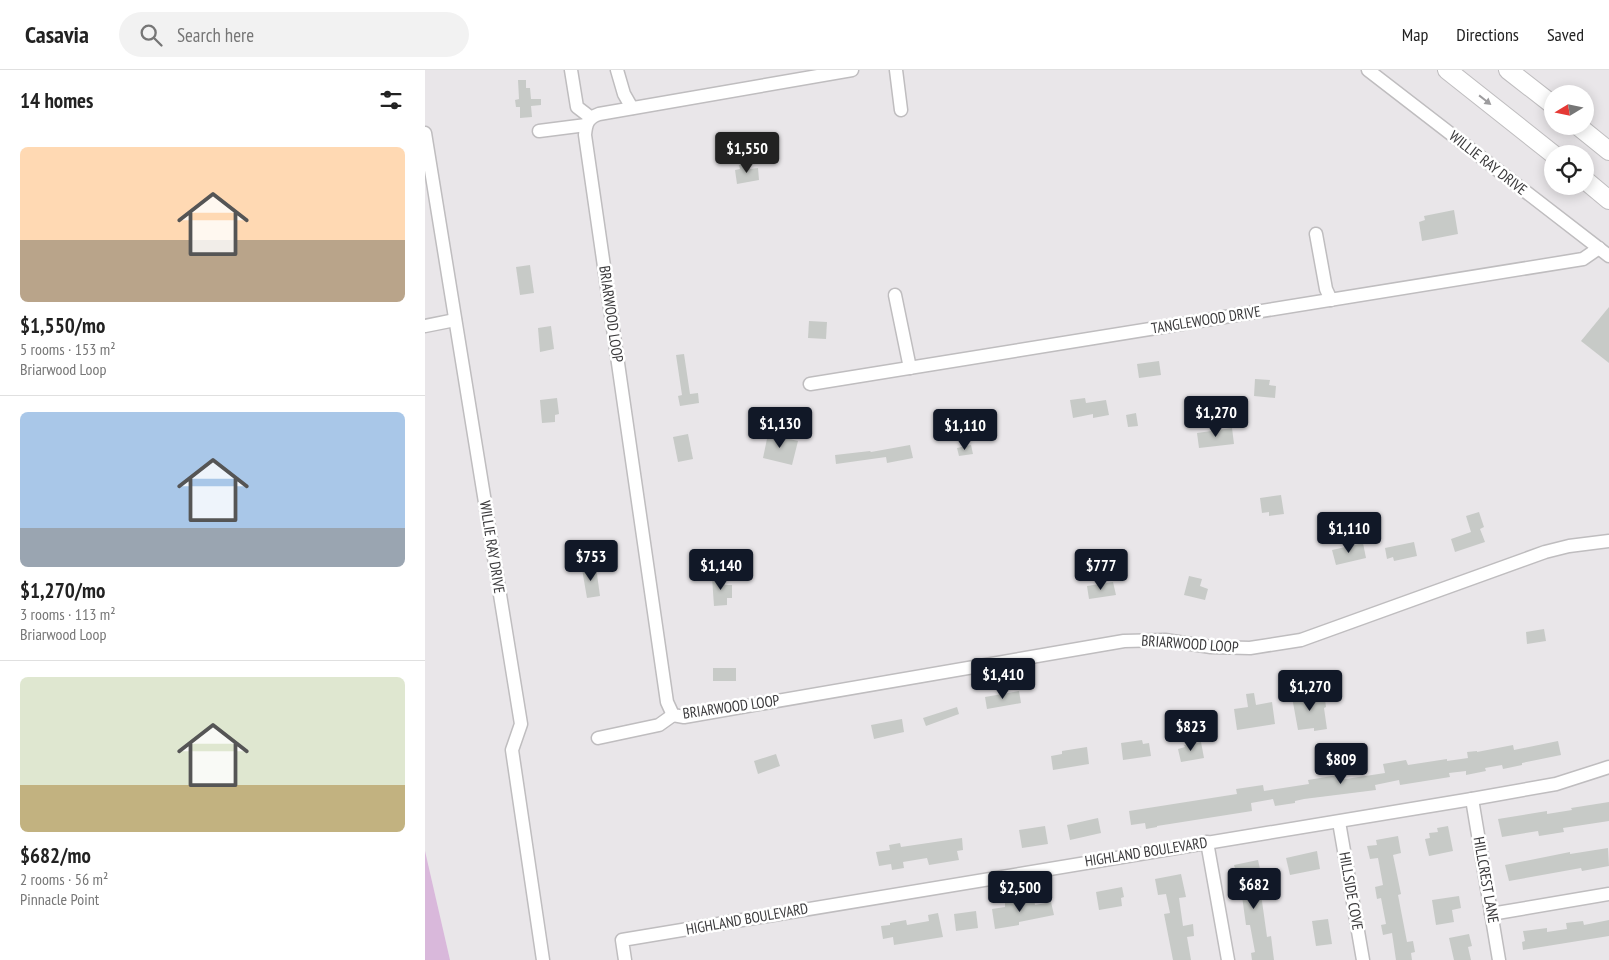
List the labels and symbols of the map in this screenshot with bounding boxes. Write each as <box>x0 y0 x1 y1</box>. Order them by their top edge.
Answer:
north arrow <box>1544 85 1594 135</box>
one-way arrow <box>1479 95 1492 106</box>
street label: WILLIE RAY DRIVE <box>1445 126 1531 199</box>
pin: $1,550 <box>706 132 788 174</box>
street label: BRIARWOOD LOOP <box>595 264 628 364</box>
street label: TANGLEWOOD DRIVE <box>1150 301 1262 338</box>
pin: $1,270 <box>1175 396 1257 438</box>
pin: $1,130 <box>739 406 821 449</box>
pin: $1,110 <box>924 408 1006 451</box>
street label: WILLIE RAY DRIVE <box>476 499 509 595</box>
pin: $1,110 <box>1308 512 1390 554</box>
pin: $753 <box>561 540 621 582</box>
pin: $1,140 <box>680 548 762 591</box>
pin: $777 <box>1071 548 1131 591</box>
street label: BRIARWOOD LOOP <box>1141 631 1240 656</box>
pin: $1,410 <box>962 658 1044 700</box>
pin: $1,270 <box>1269 670 1351 712</box>
street label: BRIARWOOD LOOP <box>681 690 781 723</box>
pin: $823 <box>1161 710 1221 752</box>
pin: $809 <box>1311 742 1371 785</box>
street label: HIGHLAND BOULEVARD <box>1083 832 1209 871</box>
street label: HILLCREST LANE <box>1470 835 1503 925</box>
street label: HILLSIDE COVE <box>1335 850 1368 932</box>
pin: $682 <box>1224 868 1284 910</box>
pin: $2,500 <box>979 870 1061 913</box>
street label: HIGHLAND BOULEVARD <box>684 898 810 939</box>

